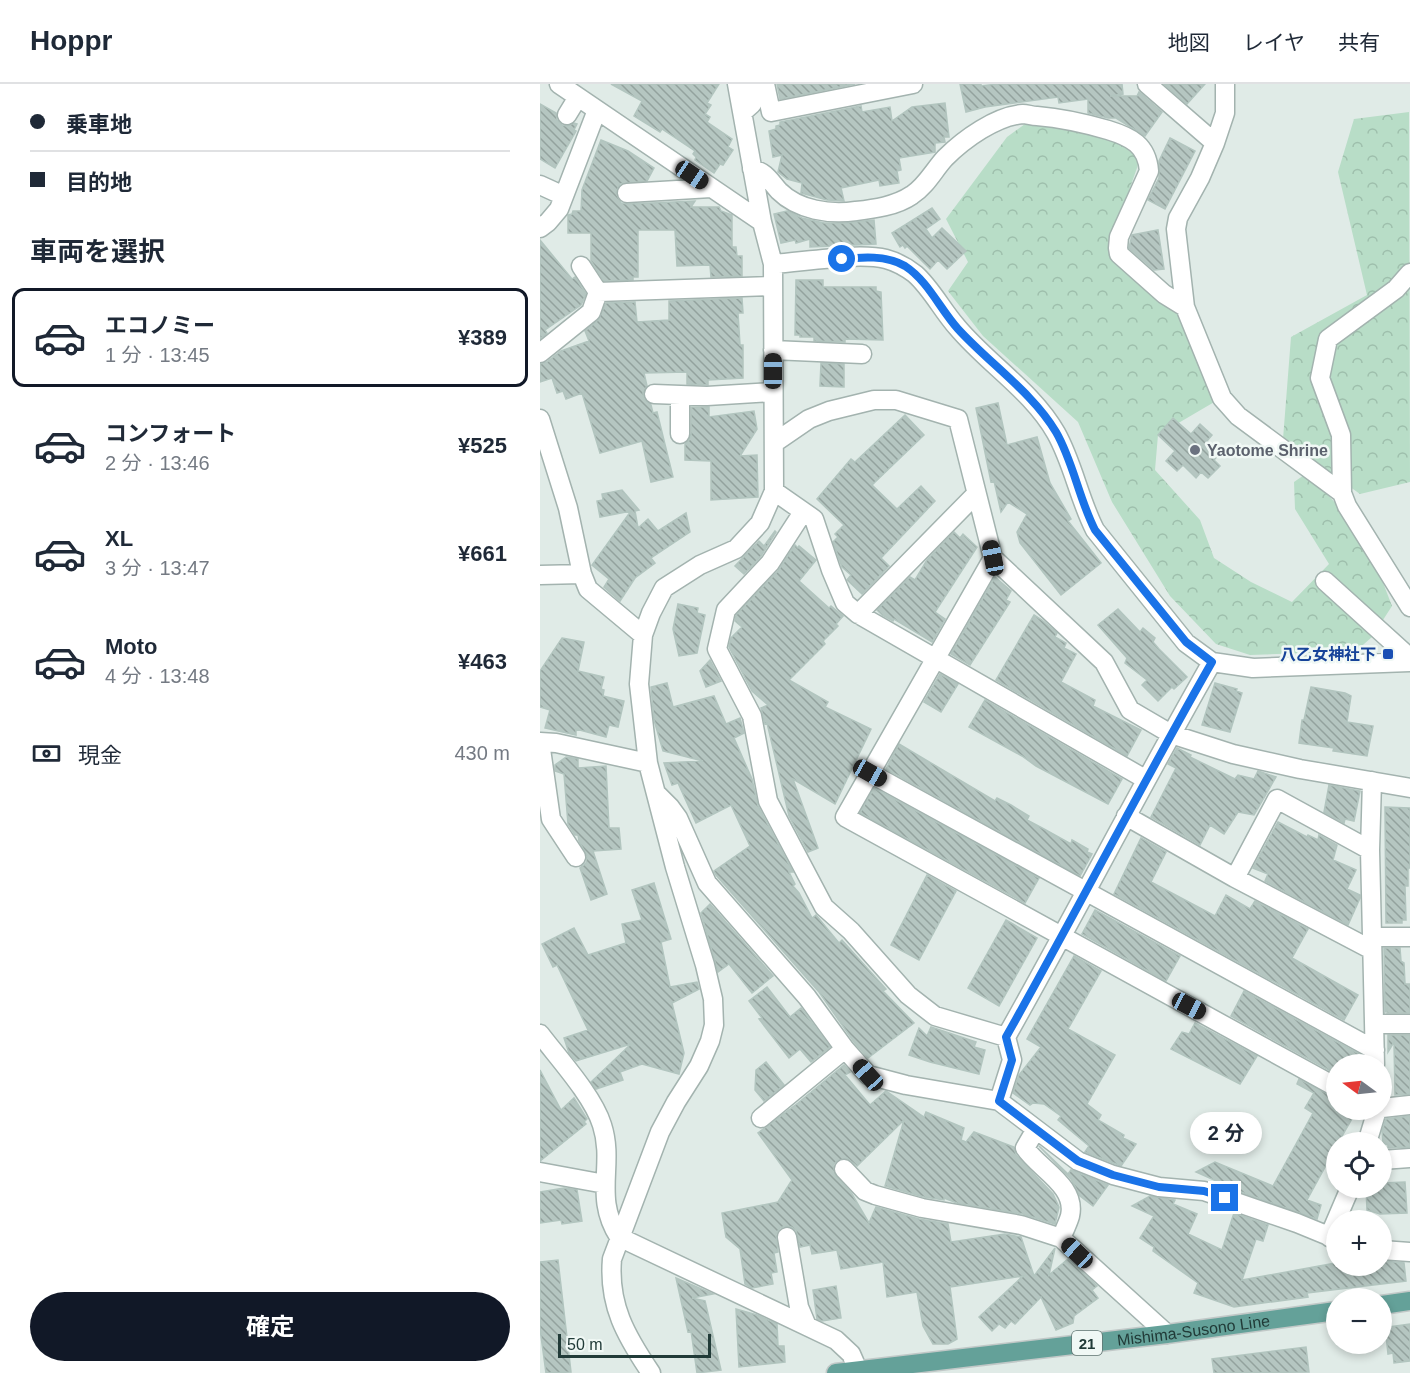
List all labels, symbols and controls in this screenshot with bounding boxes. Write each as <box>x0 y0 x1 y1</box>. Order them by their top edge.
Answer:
text: Hoppr <box>30 25 112 56</box>
text: 地図 <box>1168 31 1210 54</box>
text: レイヤ <box>1243 31 1305 54</box>
text: 共有 <box>1338 31 1380 54</box>
text: 乗車地 <box>66 112 132 137</box>
car <box>672 157 712 193</box>
text: 目的地 <box>66 170 132 195</box>
text: 車両を選択 <box>30 237 165 267</box>
route start <box>828 245 855 272</box>
icon: car <box>33 311 87 365</box>
text: エコノミー <box>105 313 215 338</box>
text: ¥389 <box>458 325 507 350</box>
text: 1 分 · 13:45 <box>105 344 210 366</box>
car <box>764 353 782 389</box>
icon: car <box>33 419 87 473</box>
text: コンフォート <box>105 421 236 446</box>
text: ¥525 <box>458 433 507 458</box>
place label: Yaotome Shrine <box>1207 442 1328 459</box>
marker: Yaotome Shrine <box>1188 443 1202 457</box>
text: 2 分 · 13:46 <box>105 452 210 474</box>
text: XL <box>105 526 133 551</box>
icon: car <box>33 527 87 581</box>
car <box>981 539 1005 577</box>
text: ¥661 <box>458 541 507 566</box>
text: 3 分 · 13:47 <box>105 557 210 579</box>
text: Moto <box>105 634 158 659</box>
icon: car <box>33 635 87 689</box>
place label: 八乙女神社下 <box>1280 645 1376 663</box>
marker: 八乙女神社下 <box>1381 647 1395 661</box>
text: ¥463 <box>458 649 507 674</box>
text: 4 分 · 13:48 <box>105 665 210 687</box>
icon: cash <box>30 737 63 770</box>
text: 430 m <box>454 742 510 764</box>
text: 現金 <box>78 743 122 768</box>
car <box>850 756 890 790</box>
car <box>1169 990 1209 1022</box>
north arrow <box>1326 1054 1392 1120</box>
map controls <box>1326 1054 1392 1354</box>
car <box>849 1056 887 1094</box>
callout: 2 分 <box>1189 1111 1261 1153</box>
text: 2 分 <box>1208 1122 1244 1144</box>
button: locate <box>1326 1132 1392 1198</box>
route end <box>1211 1184 1238 1211</box>
button: + <box>1326 1210 1392 1276</box>
car <box>1058 1234 1096 1272</box>
button: − <box>1326 1288 1392 1354</box>
button: 確定 <box>30 1292 510 1361</box>
street label: Mishima-Susono Line <box>1116 1312 1271 1348</box>
scale bar <box>558 1331 711 1358</box>
road number: 21 <box>1072 1331 1102 1355</box>
text: 50 m <box>567 1336 603 1353</box>

